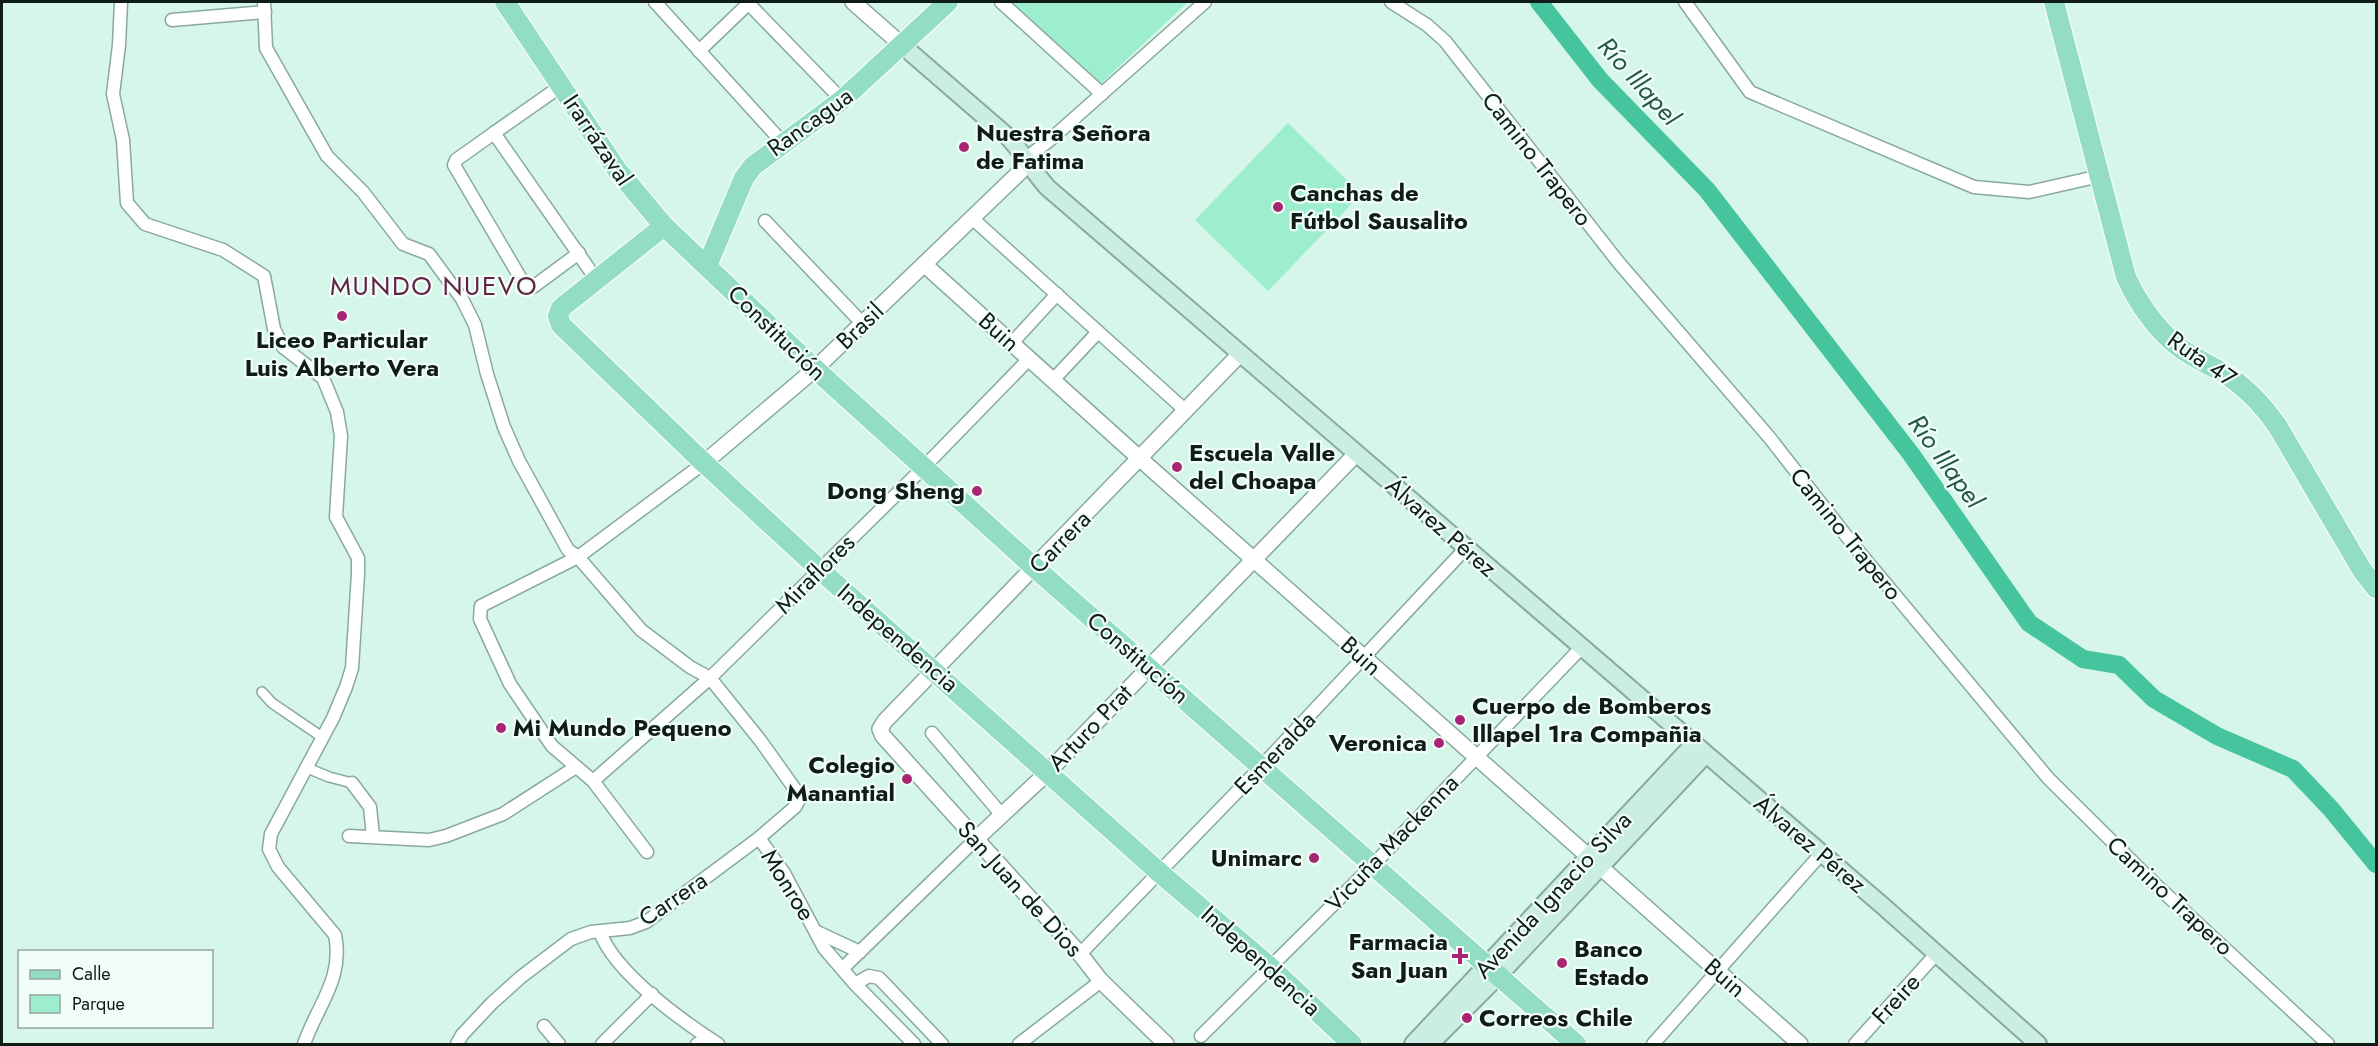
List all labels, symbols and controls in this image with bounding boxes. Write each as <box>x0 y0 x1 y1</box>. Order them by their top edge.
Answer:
water label: Río Illapel <box>1589 28 1690 135</box>
street label: Rancagua <box>760 79 860 165</box>
street label: Camino Trapero <box>1474 84 1601 233</box>
street label: Irarrázaval <box>555 87 642 193</box>
place label: Nuestra Señora de Fatima <box>976 115 1151 178</box>
marker: Nuestra Señora de Fatima <box>957 140 971 154</box>
place label: Canchas de Fútbol Sausalito <box>1290 175 1468 238</box>
marker: Canchas de Fútbol Sausalito <box>1271 200 1285 214</box>
district label: MUNDO NUEVO <box>330 267 538 305</box>
street label: Constitución <box>720 276 835 389</box>
street label: Brasil <box>828 294 891 357</box>
street label: Buin <box>971 304 1028 360</box>
marker: Liceo Particular Luis Alberto Vera <box>335 309 349 323</box>
place label: Liceo Particular Luis Alberto Vera <box>245 322 439 385</box>
street label: Ruta 47 <box>2161 322 2244 395</box>
water label: Río Illapel <box>1899 406 1994 517</box>
place label: Escuela Valle del Choapa <box>1189 435 1335 498</box>
marker: Escuela Valle del Choapa <box>1170 460 1184 474</box>
street label: Camino Trapero <box>1782 460 1911 608</box>
street label: Álvarez Pérez <box>1378 468 1505 585</box>
place label: Dong Sheng <box>827 473 965 508</box>
marker: Dong Sheng <box>970 484 984 498</box>
street label: Carrera <box>1021 502 1099 581</box>
street label: Miraflores <box>767 526 863 622</box>
street label: Independencia <box>830 575 967 700</box>
street label: Constitución <box>1079 603 1197 712</box>
street label: Buin <box>1333 628 1390 684</box>
street label: Arturo Prat <box>1039 676 1140 779</box>
place label: Cuerpo de Bomberos Illapel 1ra Compañia <box>1472 688 1711 751</box>
street label: Esmeralda <box>1226 703 1324 802</box>
place label: Mi Mundo Pequeno <box>513 710 732 745</box>
marker: Cuerpo de Bomberos Illapel 1ra Compañia <box>1453 713 1467 727</box>
marker: Mi Mundo Pequeno <box>494 721 508 735</box>
place label: Veronica <box>1328 725 1427 760</box>
marker: Veronica <box>1432 736 1446 750</box>
place label: Colegio Manantial <box>786 747 895 810</box>
street label: Vicuña Mackenna <box>1317 766 1466 919</box>
marker: Colegio Manantial <box>900 772 914 786</box>
street label: Álvarez Pérez <box>1746 786 1874 901</box>
street label: Avenida Ignacio Silva <box>1466 803 1639 986</box>
street label: San Juan de Dios <box>950 813 1091 965</box>
street label: Camino Trapero <box>2099 828 2241 964</box>
place label: Unimarc <box>1211 840 1302 875</box>
street label: Monroe <box>753 842 824 927</box>
marker: Unimarc <box>1307 851 1321 865</box>
street label: Carrera <box>631 863 714 934</box>
street label: Independencia <box>1193 897 1329 1024</box>
place label: Farmacia San Juan <box>1349 924 1448 987</box>
place label: Banco Estado <box>1574 931 1649 994</box>
marker: Farmacia San Juan <box>1453 949 1467 963</box>
legend <box>18 950 213 1028</box>
street label: Buin <box>1697 950 1754 1006</box>
marker: Banco Estado <box>1555 956 1569 970</box>
text: Calle <box>72 961 111 987</box>
street label: Freire <box>1863 965 1928 1032</box>
text: Parque <box>72 991 125 1017</box>
place label: Correos Chile <box>1479 1000 1633 1035</box>
marker: Correos Chile <box>1460 1011 1474 1025</box>

